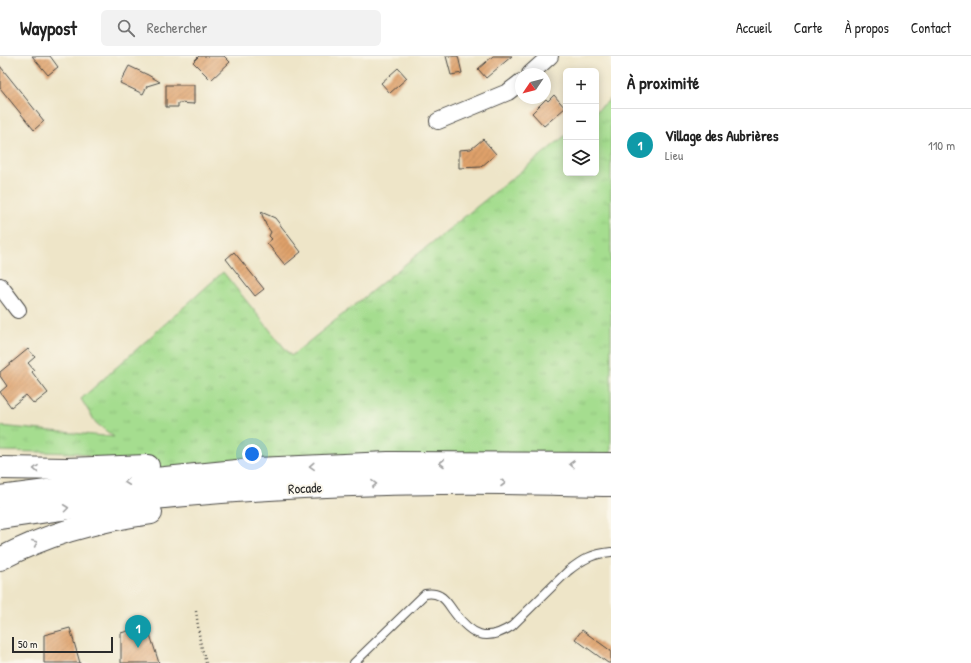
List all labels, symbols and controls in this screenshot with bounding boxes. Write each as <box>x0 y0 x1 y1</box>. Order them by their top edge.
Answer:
search box <box>101 10 381 46</box>
text: Waypost <box>20 15 77 41</box>
icon: search <box>115 17 137 39</box>
text: Rechercher <box>147 17 207 38</box>
text: Accueil <box>736 18 772 37</box>
text: Carte <box>794 18 823 37</box>
text: À propos <box>845 18 889 37</box>
text: Contact <box>911 18 951 37</box>
north arrow <box>515 68 551 104</box>
map controls <box>563 68 599 176</box>
button: + <box>563 68 599 104</box>
text: À proximité <box>627 71 699 94</box>
button: − <box>563 104 599 140</box>
text: Village des Aubrières <box>665 125 778 146</box>
text: 1 <box>638 136 642 154</box>
text: 110 m <box>928 136 955 154</box>
button: layers <box>563 140 599 176</box>
text: Lieu <box>665 146 683 164</box>
your location <box>242 444 262 464</box>
one-way arrow <box>439 459 445 467</box>
one-way arrow <box>569 460 575 468</box>
one-way arrow <box>309 462 315 471</box>
one-way arrow <box>33 464 39 473</box>
one-way arrow <box>124 477 130 486</box>
street label: Rocade <box>288 477 323 498</box>
one-way arrow <box>500 479 506 487</box>
one-way arrow <box>370 480 377 489</box>
one-way arrow <box>63 504 69 513</box>
one-way arrow <box>31 540 39 548</box>
pin: 1 <box>125 615 151 648</box>
scale bar <box>12 635 113 654</box>
text: 50 m <box>18 637 38 651</box>

